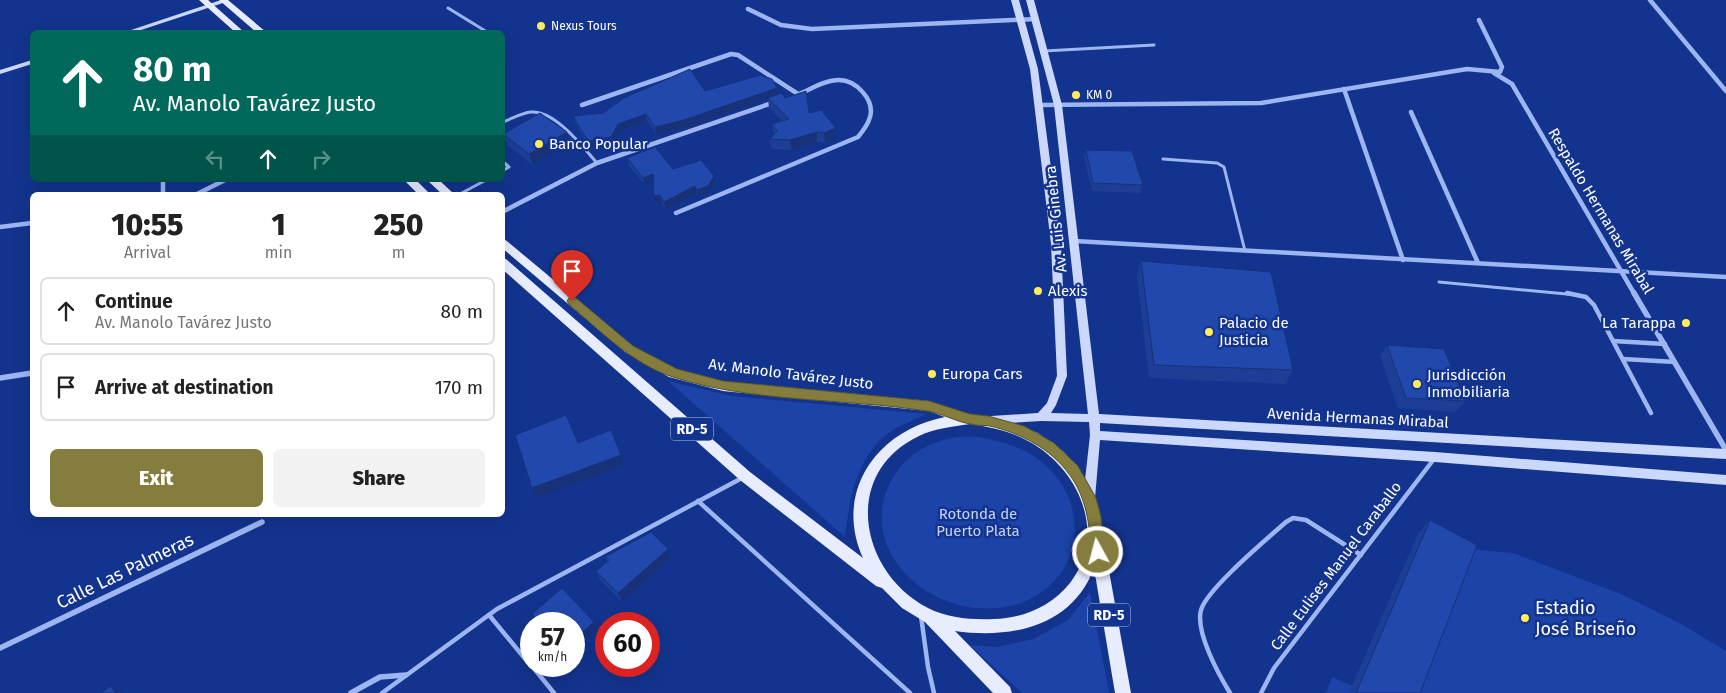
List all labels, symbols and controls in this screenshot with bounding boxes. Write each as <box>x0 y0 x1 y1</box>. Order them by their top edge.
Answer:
place label: Nexus Tours <box>551 19 617 33</box>
marker: Nexus Tours <box>535 20 547 32</box>
text: 80 m <box>133 48 212 90</box>
icon: ahead <box>50 50 115 115</box>
place label: KM 0 <box>1086 88 1113 102</box>
marker: KM 0 <box>1070 89 1082 101</box>
text: Av. Manolo Tavárez Justo <box>133 90 376 117</box>
street label: Respaldo Hermanas Mirabal <box>1544 125 1658 298</box>
place label: Banco Popular <box>549 135 648 153</box>
marker: Banco Popular <box>533 138 545 150</box>
icon: left <box>201 145 229 173</box>
icon: ahead <box>254 145 282 173</box>
icon: right <box>307 145 335 173</box>
street label: Av. Luis Ginebra <box>1041 165 1071 273</box>
text: 10:55 <box>111 207 183 243</box>
text: 1 <box>271 207 286 243</box>
text: 250 <box>374 207 424 243</box>
text: Arrival <box>124 243 171 262</box>
text: min <box>265 243 292 262</box>
text: m <box>392 243 406 262</box>
pin <box>551 250 593 301</box>
icon: arrive <box>558 257 586 285</box>
place label: Alexis <box>1048 282 1087 300</box>
marker: Alexis <box>1032 285 1044 297</box>
text: Continue <box>95 290 173 313</box>
icon: ahead <box>52 297 80 325</box>
text: 80 m <box>441 300 483 323</box>
text: Av. Manolo Tavárez Justo <box>95 313 272 332</box>
place label: Palacio de Justicia <box>1219 314 1289 349</box>
place label: La Tarappa <box>1602 314 1676 332</box>
marker: La Tarappa <box>1680 317 1692 329</box>
marker: Palacio de Justicia <box>1203 326 1215 338</box>
street label: Av. Manolo Tavárez Justo <box>708 355 874 393</box>
place label: Europa Cars <box>942 365 1023 383</box>
place label: Jurisdicción Inmobiliaria <box>1427 366 1510 401</box>
marker: Europa Cars <box>926 368 938 380</box>
icon: arrive <box>52 373 80 401</box>
text: Arrive at destination <box>95 376 274 399</box>
text: 170 m <box>435 376 483 399</box>
marker: Jurisdicción Inmobiliaria <box>1411 378 1423 390</box>
street label: Avenida Hermanas Mirabal <box>1267 404 1450 432</box>
road number: RD-5 <box>671 418 713 440</box>
button: Exit <box>50 449 263 507</box>
button: Share <box>273 449 485 507</box>
street label: Calle Eulises Manuel Caraballo <box>1267 478 1405 654</box>
park label: Rotonda de Puerto Plata <box>936 505 1020 540</box>
position arrow <box>1071 525 1123 577</box>
street label: Calle Las Palmeras <box>53 528 197 614</box>
place label: Estadio José Briseño <box>1535 597 1636 640</box>
road number: RD-5 <box>1088 604 1130 626</box>
speed limit sign: 60 <box>595 612 660 677</box>
marker: Estadio José Briseño <box>1519 612 1531 624</box>
text: 57 <box>540 623 565 653</box>
text: km/h <box>538 650 567 664</box>

